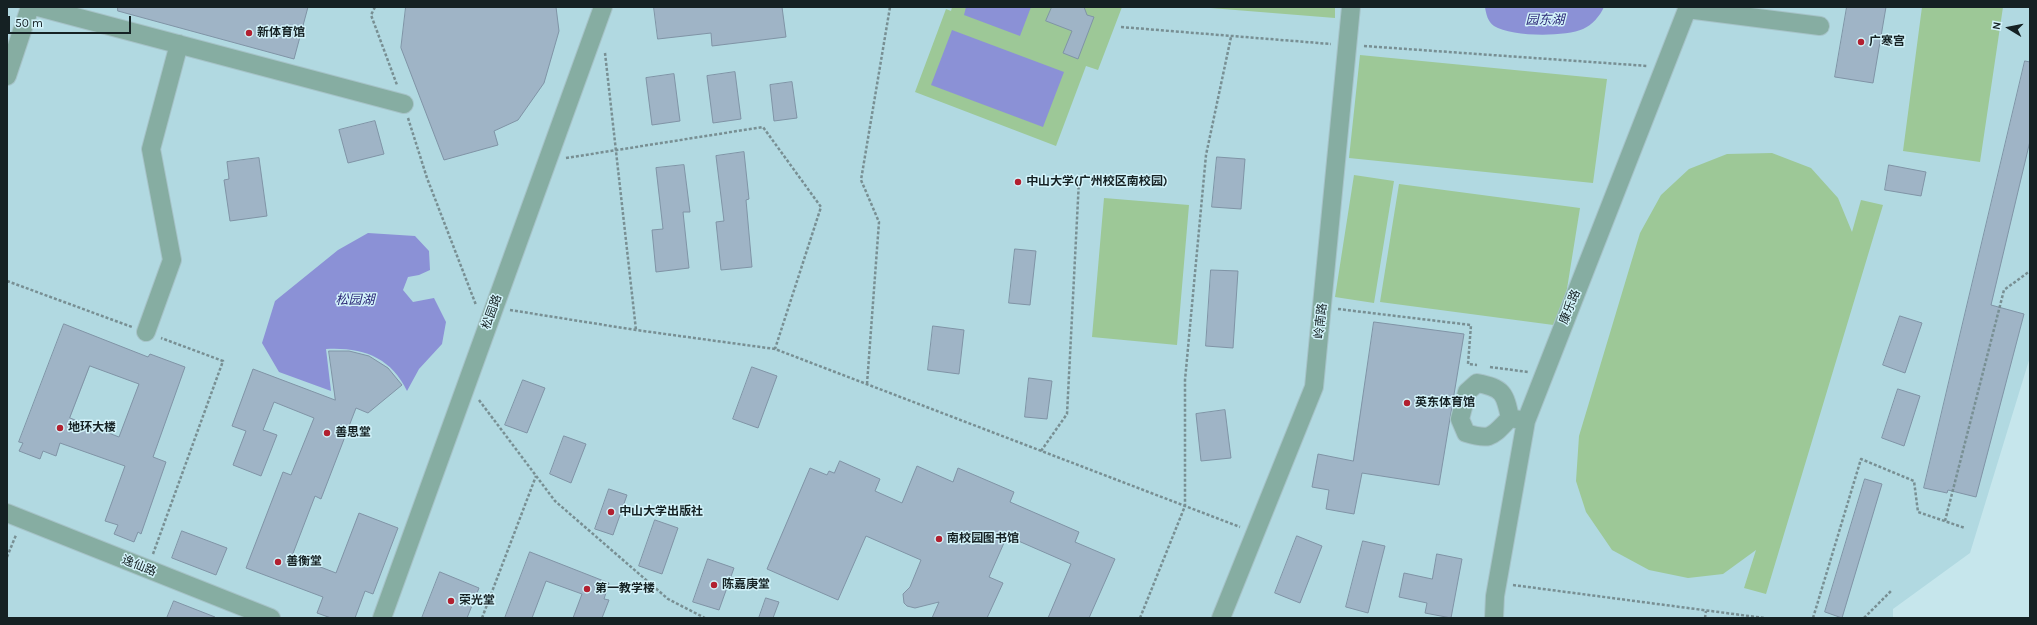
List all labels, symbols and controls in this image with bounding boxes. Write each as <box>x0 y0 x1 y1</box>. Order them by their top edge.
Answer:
scale bar <box>10 8 133 34</box>
north arrow <box>1989 8 2029 48</box>
water label: 园东湖 <box>1526 12 1564 28</box>
text: 50 m <box>15 16 43 30</box>
text: N <box>1990 21 2004 31</box>
place label: 新体育馆 <box>257 26 305 40</box>
marker: 新体育馆 <box>244 28 254 38</box>
place label: 广寒宫 <box>1869 35 1905 49</box>
marker: 广寒宫 <box>1856 37 1866 47</box>
place label: 中山大学(广州校区南校园) <box>1026 175 1168 189</box>
marker: 中山大学(广州校区南校园) <box>1013 177 1023 187</box>
street label: 康乐路 <box>1557 288 1583 326</box>
water label: 松园湖 <box>336 292 374 308</box>
street label: 松园路 <box>479 293 505 331</box>
street label: 岭南路 <box>1312 302 1330 340</box>
place label: 英东体育馆 <box>1415 396 1475 410</box>
marker: 英东体育馆 <box>1402 398 1412 408</box>
place label: 地环大楼 <box>68 421 116 435</box>
marker: 地环大楼 <box>55 423 65 433</box>
place label: 善思堂 <box>335 426 371 440</box>
marker: 善思堂 <box>322 428 332 438</box>
place label: 中山大学出版社 <box>619 505 703 519</box>
marker: 中山大学出版社 <box>606 507 616 517</box>
place label: 南校园图书馆 <box>947 532 1019 546</box>
marker: 南校园图书馆 <box>934 534 944 544</box>
street label: 逸仙路 <box>120 553 158 579</box>
place label: 善衡堂 <box>286 555 322 569</box>
marker: 善衡堂 <box>273 557 283 567</box>
place label: 陈嘉庚堂 <box>722 578 770 592</box>
marker: 陈嘉庚堂 <box>709 580 719 590</box>
place label: 第一教学楼 <box>595 582 655 596</box>
marker: 第一教学楼 <box>582 584 592 594</box>
place label: 荣光堂 <box>459 594 495 608</box>
marker: 荣光堂 <box>446 596 456 606</box>

